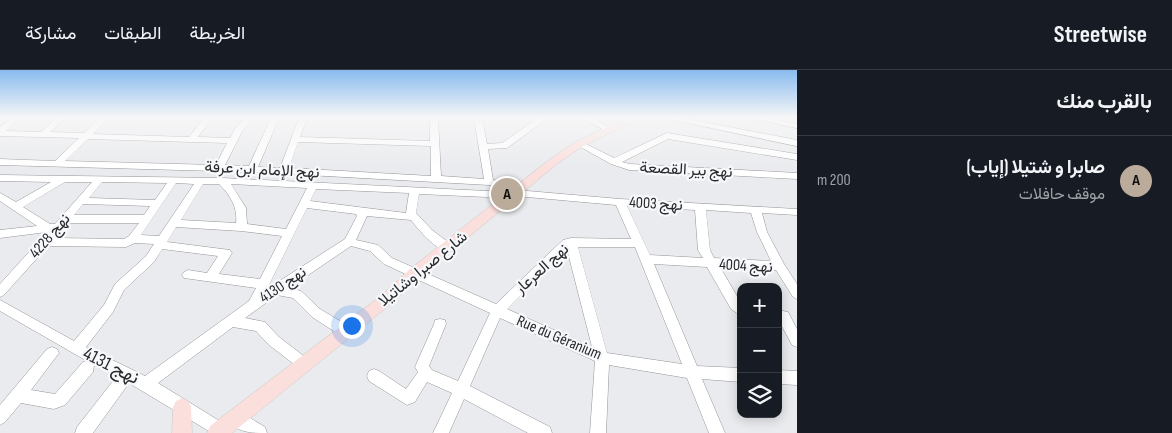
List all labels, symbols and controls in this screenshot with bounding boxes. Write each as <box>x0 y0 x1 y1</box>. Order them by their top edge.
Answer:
text: Streetwise <box>1054 20 1147 49</box>
text: مشاركة <box>25 23 76 44</box>
text: الطبقات <box>104 23 161 44</box>
text: الخريطة <box>189 23 245 44</box>
text: بالقرب منك <box>1057 89 1152 114</box>
text: صابرا و شتيلا (إياب) <box>966 156 1105 179</box>
street label: نهج الإمام ابن عرفة <box>204 157 320 184</box>
street label: نهج بير القصعة <box>639 158 733 183</box>
text: 200 m <box>817 171 851 190</box>
text: A <box>1132 171 1140 190</box>
pin: A <box>491 175 523 213</box>
text: موقف حافلات <box>1019 185 1105 204</box>
street label: نهج 4003 <box>629 193 683 216</box>
street label: نهج 4228 <box>25 210 75 263</box>
street label: شارع صبرا وشاتيلا <box>375 227 472 312</box>
street label: نهج العرعار <box>510 240 574 300</box>
street label: نهج 4004 <box>719 255 773 278</box>
street label: نهج 4130 <box>256 263 311 308</box>
map controls <box>737 283 782 418</box>
button: + <box>737 283 782 328</box>
street label: Rue du Géranium <box>514 312 604 364</box>
your location <box>339 313 365 339</box>
button: − <box>737 328 782 373</box>
street label: نهج 4131 <box>78 342 143 391</box>
button: layers <box>737 373 782 418</box>

